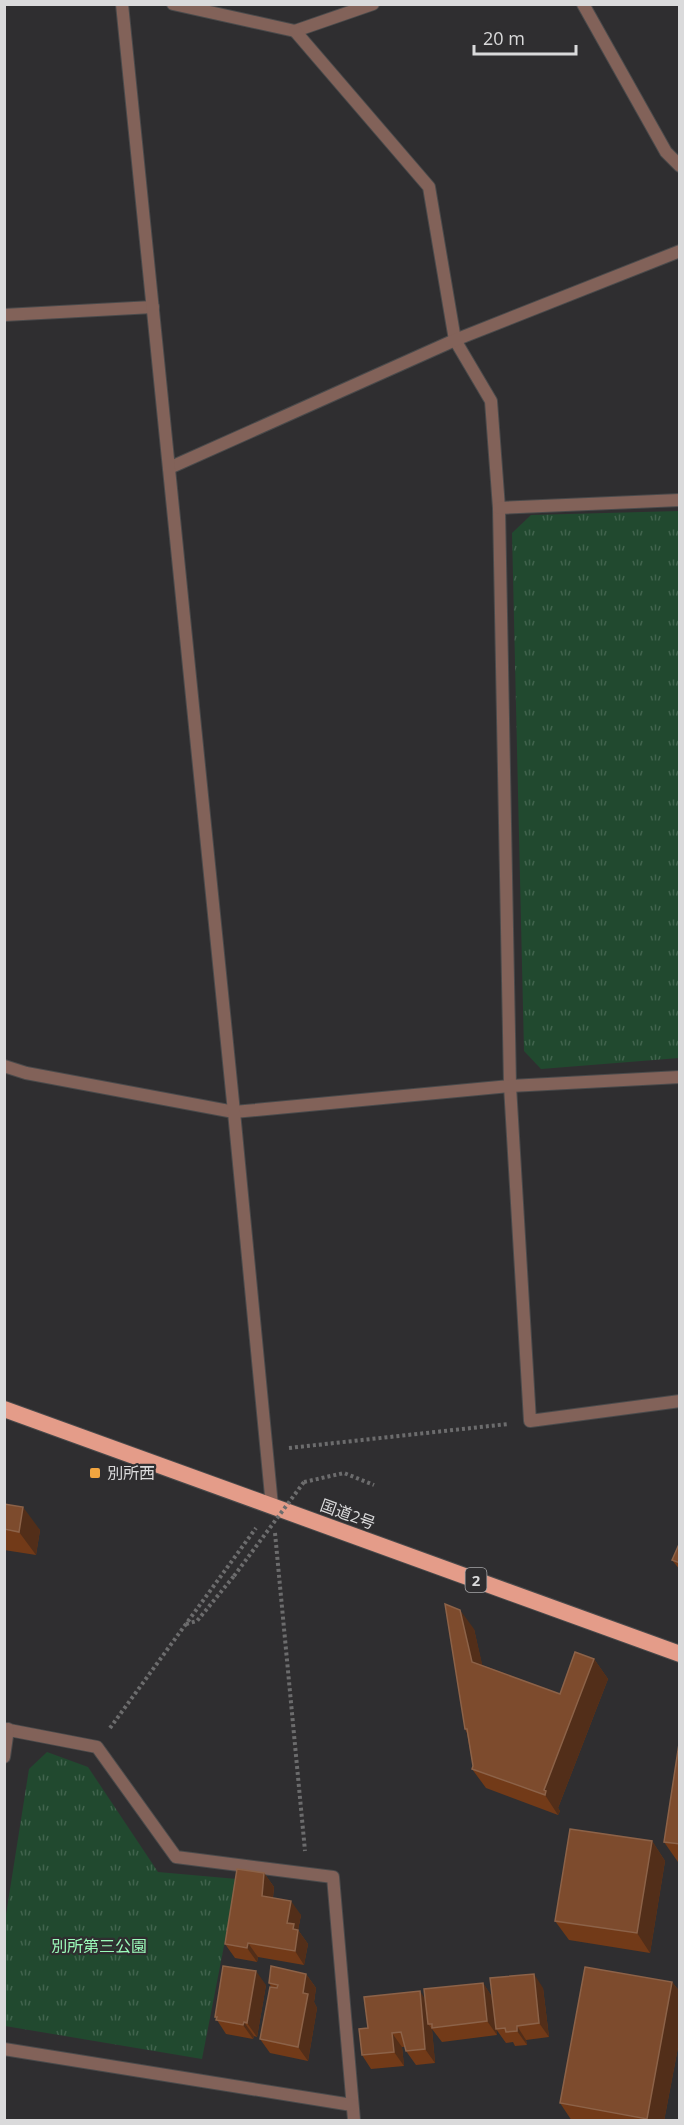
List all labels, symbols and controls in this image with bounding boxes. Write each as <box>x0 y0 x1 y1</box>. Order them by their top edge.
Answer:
scale bar <box>474 18 576 56</box>
text: 20 m <box>483 26 525 50</box>
place label: 別所西 <box>107 1462 155 1484</box>
marker: 別所西 <box>88 1466 102 1480</box>
street label: 国道2号 <box>317 1494 379 1534</box>
road number: 2 <box>466 1568 486 1592</box>
park label: 別所第三公園 <box>51 1935 147 1957</box>

